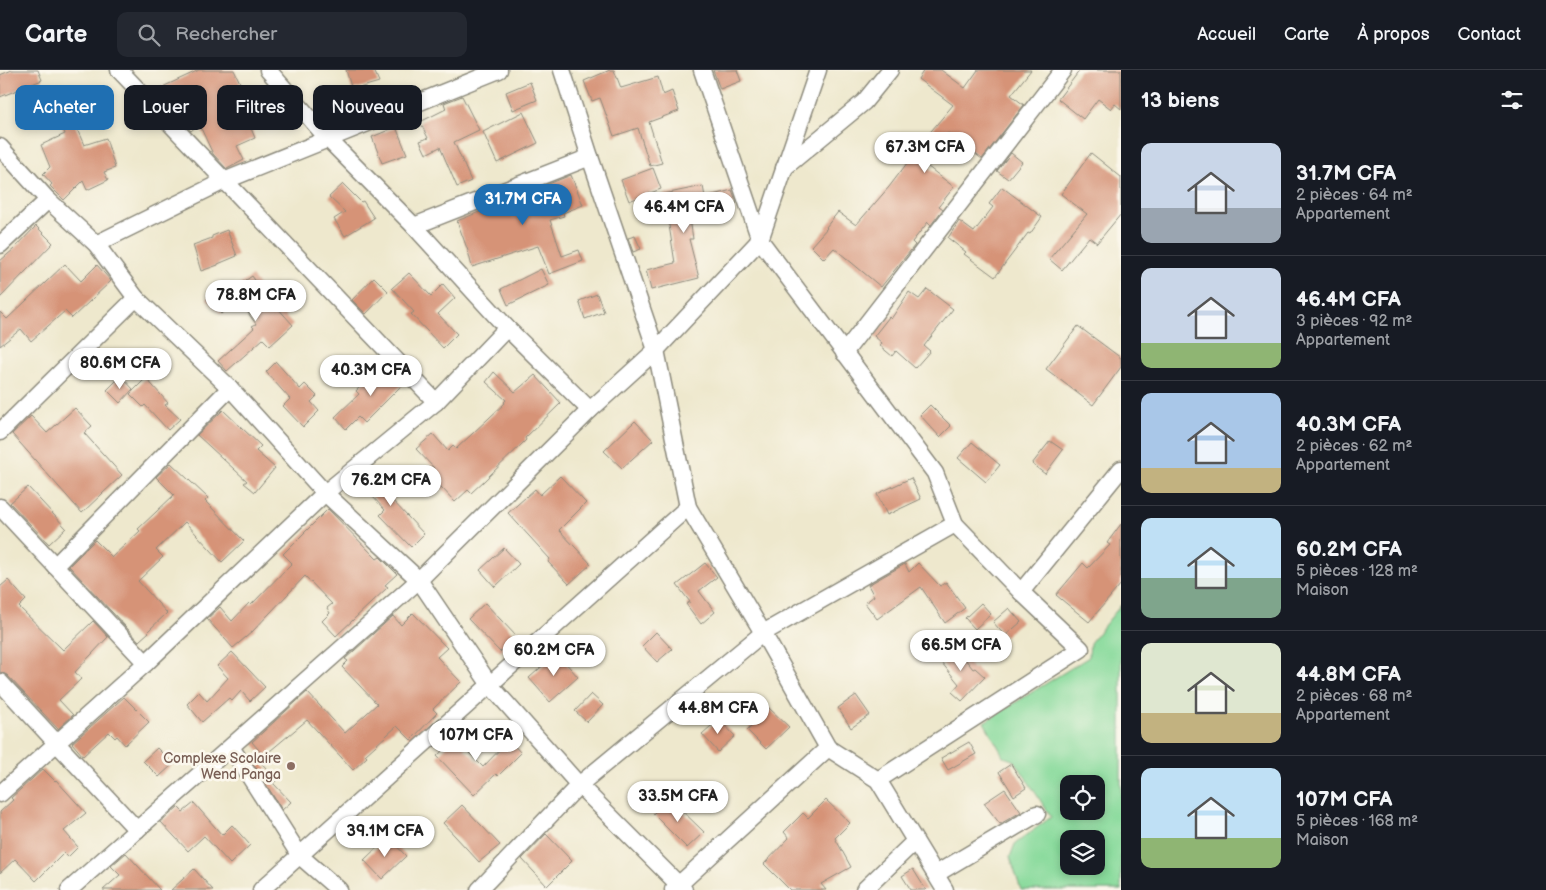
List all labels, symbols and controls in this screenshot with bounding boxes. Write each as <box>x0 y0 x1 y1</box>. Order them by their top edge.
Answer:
search box <box>117 12 467 57</box>
text: Carte <box>25 20 87 49</box>
icon: search <box>135 21 163 49</box>
text: Rechercher <box>175 23 277 46</box>
text: Accueil <box>1197 24 1256 45</box>
text: Carte <box>1284 24 1329 45</box>
text: À propos <box>1357 24 1430 45</box>
text: Contact <box>1458 24 1521 45</box>
chip: Acheter <box>15 85 114 130</box>
chip: Louer <box>124 85 207 130</box>
chip: Filtres <box>217 85 303 130</box>
chip: Nouveau <box>313 85 422 130</box>
icon: filters <box>1498 86 1526 114</box>
text: 13 biens <box>1141 88 1219 113</box>
pin: 67.3M CFA <box>868 132 982 174</box>
text: 67.3M CFA <box>885 138 965 157</box>
text: 31.7M CFA <box>1296 161 1396 186</box>
icon: home <box>1181 163 1241 223</box>
pin: 31.7M CFA <box>466 184 580 226</box>
text: 2 pièces · 64 m² <box>1296 186 1413 205</box>
text: 31.7M CFA <box>485 190 561 209</box>
pin: 46.4M CFA <box>627 191 741 234</box>
text: 46.4M CFA <box>644 198 724 217</box>
text: Appartement <box>1296 205 1390 224</box>
pin: 78.8M CFA <box>199 280 313 322</box>
text: 78.8M CFA <box>216 286 296 305</box>
text: 46.4M CFA <box>1296 287 1401 312</box>
icon: home <box>1181 288 1241 348</box>
text: 3 pièces · 92 m² <box>1296 312 1412 331</box>
text: Appartement <box>1296 331 1390 350</box>
pin: 80.6M CFA <box>63 348 177 390</box>
text: 80.6M CFA <box>80 354 160 373</box>
pin: 40.3M CFA <box>314 354 428 397</box>
text: 40.3M CFA <box>331 361 411 380</box>
text: 40.3M CFA <box>1296 412 1401 437</box>
icon: home <box>1181 413 1241 473</box>
text: 2 pièces · 62 m² <box>1296 437 1412 456</box>
text: Appartement <box>1296 456 1390 475</box>
pin: 76.2M CFA <box>334 464 448 507</box>
text: 76.2M CFA <box>351 471 431 490</box>
text: 60.2M CFA <box>1296 537 1402 562</box>
icon: home <box>1181 538 1241 598</box>
text: 5 pièces · 128 m² <box>1296 562 1418 581</box>
text: Maison <box>1296 581 1349 600</box>
pin: 66.5M CFA <box>904 630 1018 672</box>
pin: 60.2M CFA <box>497 634 611 677</box>
text: 66.5M CFA <box>921 636 1001 655</box>
text: 60.2M CFA <box>514 641 594 660</box>
text: 44.8M CFA <box>1296 662 1401 687</box>
icon: home <box>1181 663 1241 723</box>
text: 2 pièces · 68 m² <box>1296 687 1412 706</box>
pin: 44.8M CFA <box>661 692 775 735</box>
text: 44.8M CFA <box>678 699 758 718</box>
text: Appartement <box>1296 706 1390 725</box>
pin: 107M CFA <box>424 720 528 762</box>
text: 107M CFA <box>439 726 513 745</box>
place label: Complexe Scolaire Wend Panga <box>163 750 281 783</box>
marker: Complexe Scolaire Wend Panga <box>285 760 297 772</box>
map controls <box>1060 775 1105 875</box>
button: locate <box>1060 775 1105 820</box>
pin: 33.5M CFA <box>621 780 735 823</box>
text: 33.5M CFA <box>638 787 718 806</box>
text: 107M CFA <box>1296 787 1392 812</box>
icon: home <box>1181 788 1241 848</box>
text: 5 pièces · 168 m² <box>1296 812 1418 831</box>
pin: 39.1M CFA <box>328 816 442 858</box>
text: 39.1M CFA <box>347 822 423 841</box>
button: layers <box>1060 830 1105 875</box>
text: Maison <box>1296 831 1349 850</box>

